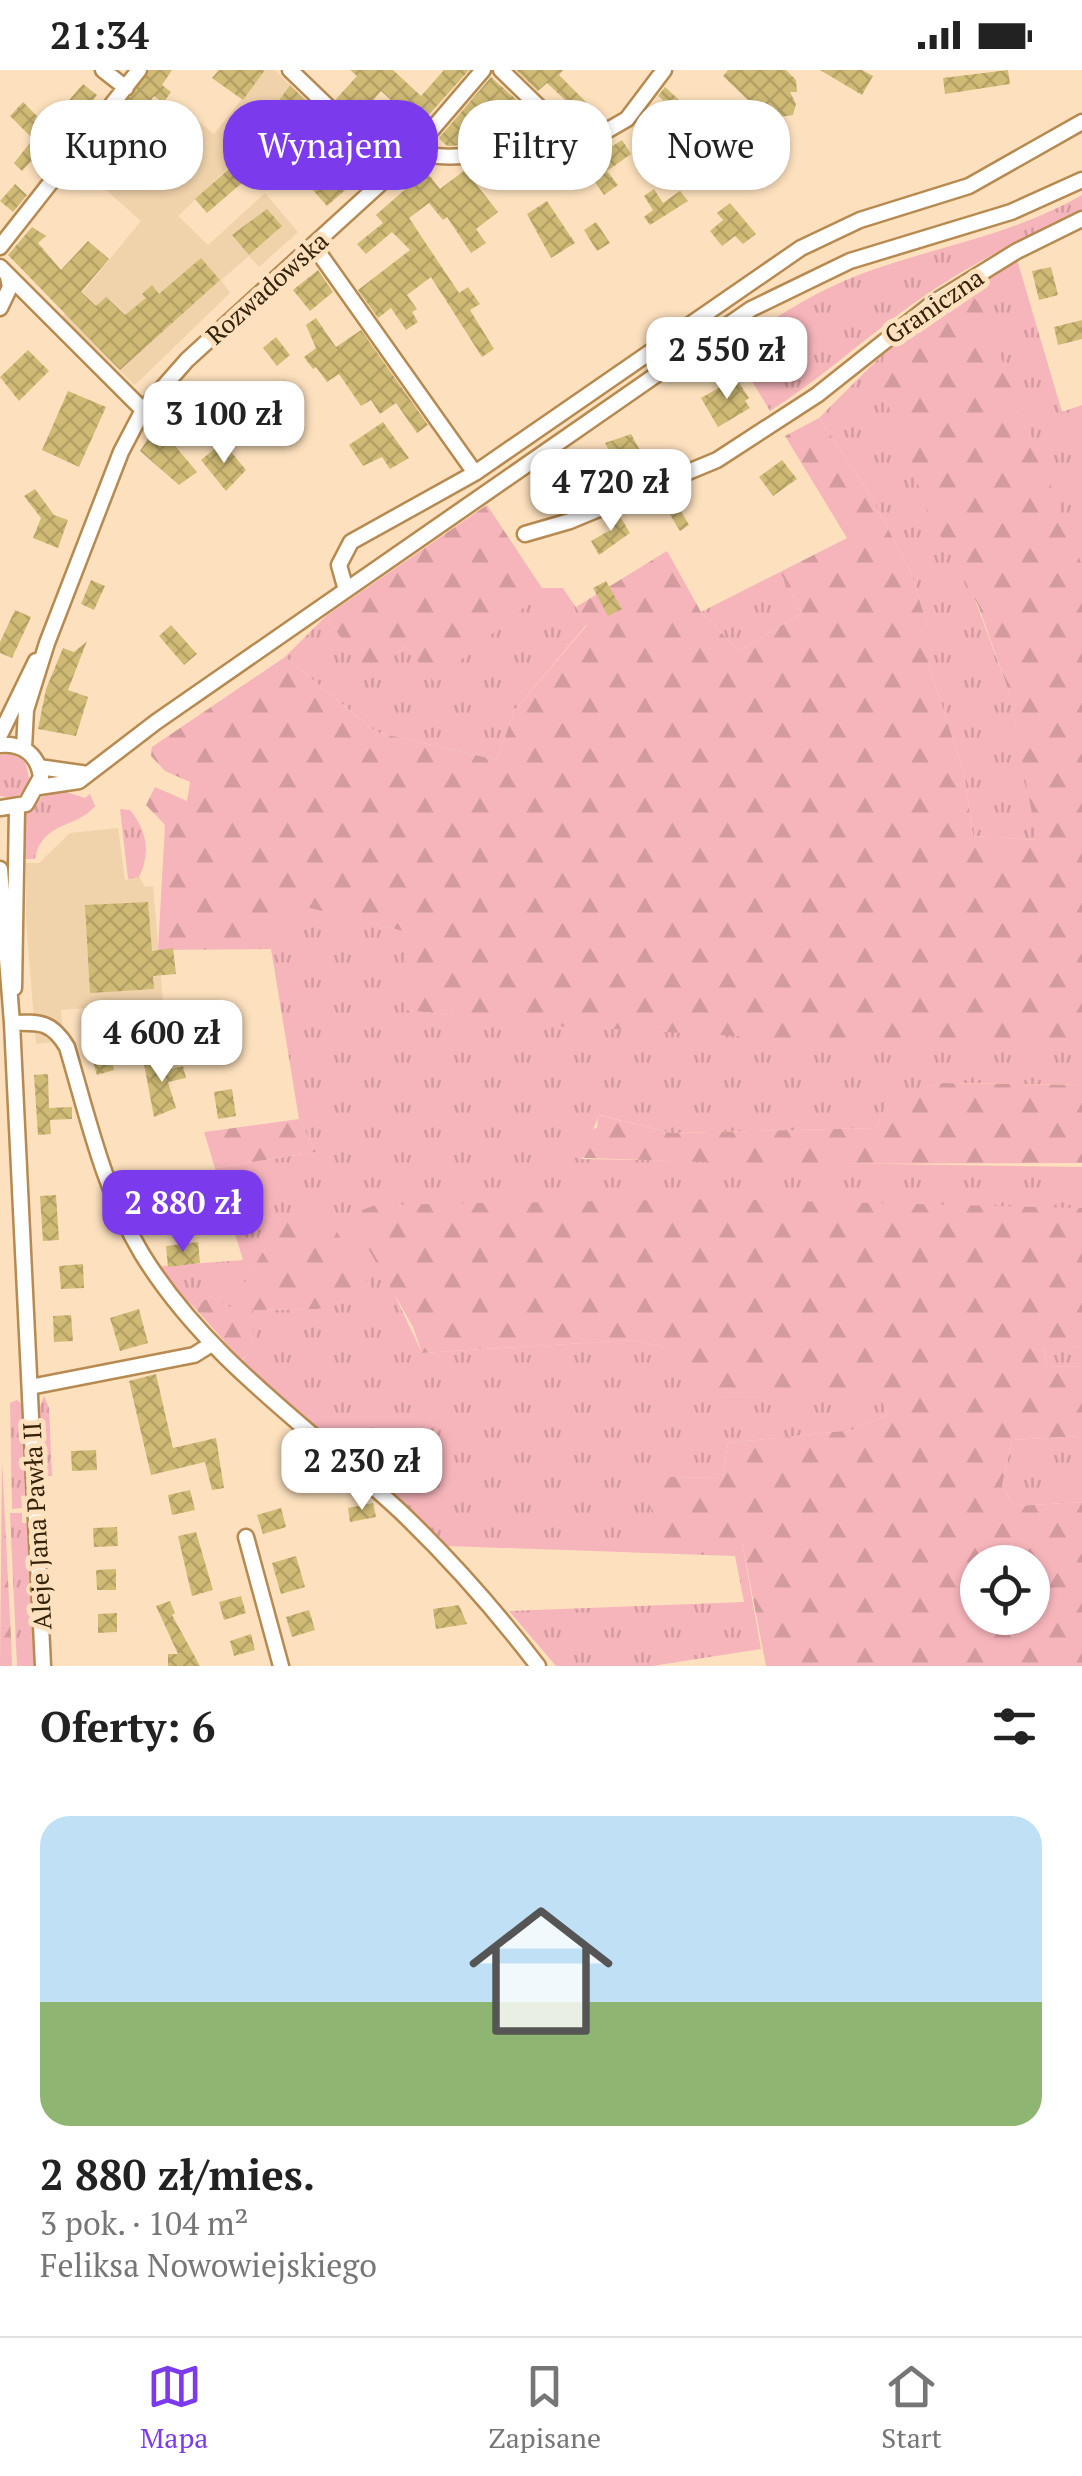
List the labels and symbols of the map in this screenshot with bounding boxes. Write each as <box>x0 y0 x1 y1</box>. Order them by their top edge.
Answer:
street label: Rozwadowska <box>199 224 335 351</box>
street label: Graniczna <box>878 260 990 351</box>
pin: 2 550 zł <box>624 317 830 402</box>
pin: 3 100 zł <box>121 381 327 466</box>
pin: 4 720 zł <box>508 449 714 534</box>
pin: 4 600 zł <box>59 1000 265 1085</box>
pin: 2 880 zł <box>80 1170 286 1255</box>
street label: Aleje Jana Pawła II <box>15 1421 58 1631</box>
pin: 2 230 zł <box>259 1428 465 1513</box>

